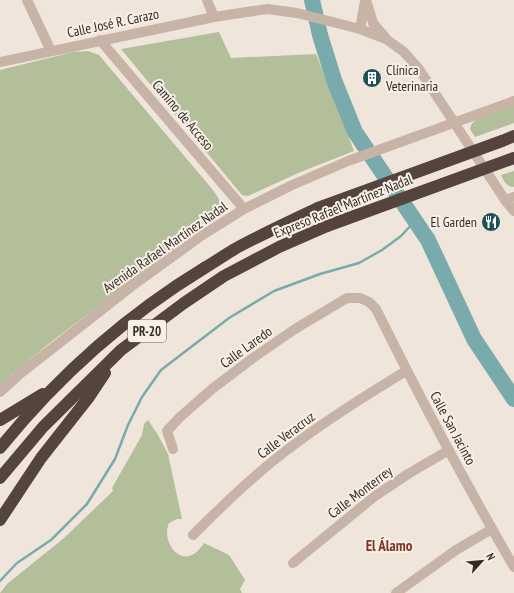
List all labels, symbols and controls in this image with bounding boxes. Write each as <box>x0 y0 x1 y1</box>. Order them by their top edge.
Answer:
street label: Calle José R. Carazo <box>65 4 161 42</box>
place label: Clínica Veterinaria <box>385 61 438 95</box>
building icon: Clínica Veterinaria <box>361 67 383 89</box>
street label: Camino de Acceso <box>148 76 218 154</box>
street label: Expreso Rafael Martínez Nadal <box>271 170 416 242</box>
street label: Avenida Rafael Martínez Nadal <box>99 197 231 297</box>
restaurant icon: El Garden <box>480 211 502 233</box>
place label: El Garden <box>430 213 477 231</box>
road number: PR-20 <box>128 320 166 342</box>
street label: Calle Laredo <box>216 322 276 372</box>
street label: Calle San Jacinto <box>426 388 480 468</box>
street label: Calle Veracruz <box>254 407 318 463</box>
street label: Calle Monterrey <box>324 461 396 522</box>
district label: El Álamo <box>366 536 413 555</box>
north arrow <box>462 541 502 581</box>
text: N <box>483 551 499 562</box>

